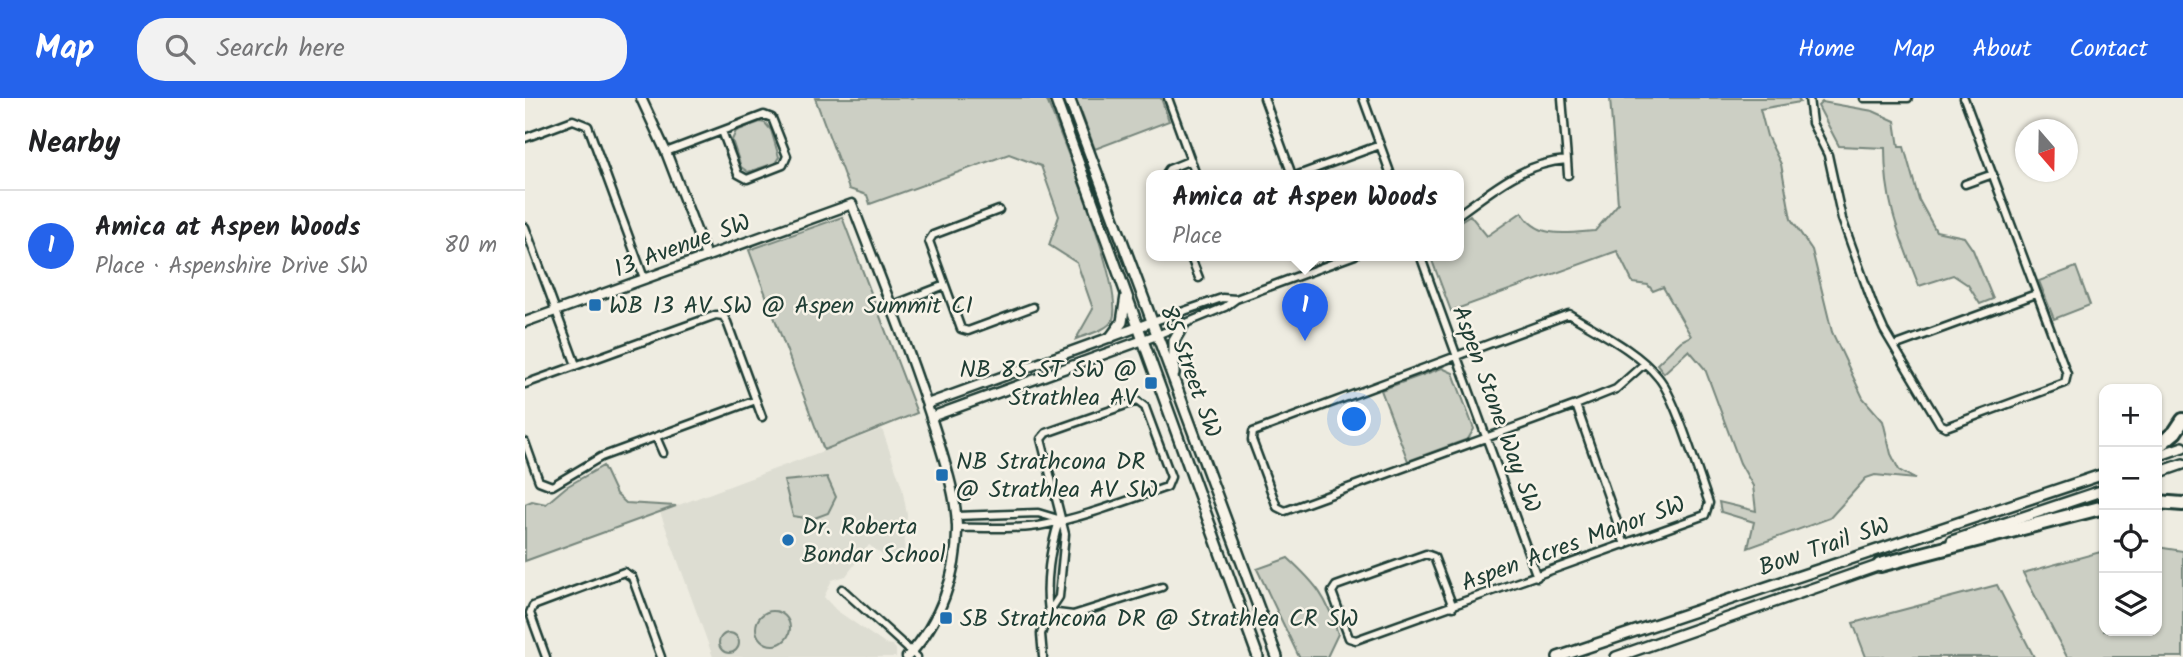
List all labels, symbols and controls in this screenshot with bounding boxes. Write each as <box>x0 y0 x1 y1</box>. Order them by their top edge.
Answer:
search box <box>137 18 627 81</box>
text: Map <box>35 23 95 76</box>
text: Search here <box>217 28 345 70</box>
icon: search <box>161 30 199 68</box>
text: Home <box>1798 30 1855 69</box>
text: Map <box>1893 30 1935 69</box>
text: About <box>1973 30 2031 69</box>
text: Contact <box>2069 30 2148 69</box>
north arrow <box>2015 119 2078 182</box>
text: Nearby <box>28 120 120 168</box>
popup <box>1146 170 1464 261</box>
text: Amica at Aspen Woods <box>1172 177 1438 219</box>
street label: 13 Avenue SW <box>609 204 756 289</box>
text: Amica at Aspen Woods <box>95 207 360 249</box>
text: Place <box>1172 219 1222 255</box>
text: 1 <box>48 228 54 264</box>
text: 80 m <box>444 228 497 264</box>
text: Place · Aspenshire Drive SW <box>95 249 368 285</box>
pin: 1 <box>1282 283 1328 341</box>
place label: WB 13 AV SW @ Aspen Summit CI <box>609 287 973 326</box>
marker: WB 13 AV SW @ Aspen Summit CI <box>587 297 603 313</box>
street label: 85 Street SW <box>1148 300 1232 443</box>
street label: Aspen Stone Way SW <box>1440 300 1551 519</box>
place label: NB 85 ST SW @ Strathlea AV <box>959 351 1139 418</box>
marker: NB 85 ST SW @ Strathlea AV <box>1143 375 1159 391</box>
map controls <box>2099 384 2162 636</box>
button: + <box>2099 384 2162 447</box>
your location <box>1337 402 1371 436</box>
place label: NB Strathcona DR @ Strathlea AV SW <box>956 443 1158 510</box>
button: − <box>2099 447 2162 510</box>
marker: NB Strathcona DR @ Strathlea AV SW <box>934 467 950 483</box>
street label: Aspen Acres Manor SW <box>1456 486 1691 603</box>
street label: Bow Trail SW <box>1754 507 1895 588</box>
place label: Dr. Roberta Bondar School <box>802 508 946 575</box>
button: locate <box>2099 510 2162 573</box>
marker: Dr. Roberta Bondar School <box>780 532 796 548</box>
button: layers <box>2099 573 2162 636</box>
place label: SB Strathcona DR @ Strathlea CR SW <box>960 600 1359 639</box>
marker: SB Strathcona DR @ Strathlea CR SW <box>938 610 954 626</box>

